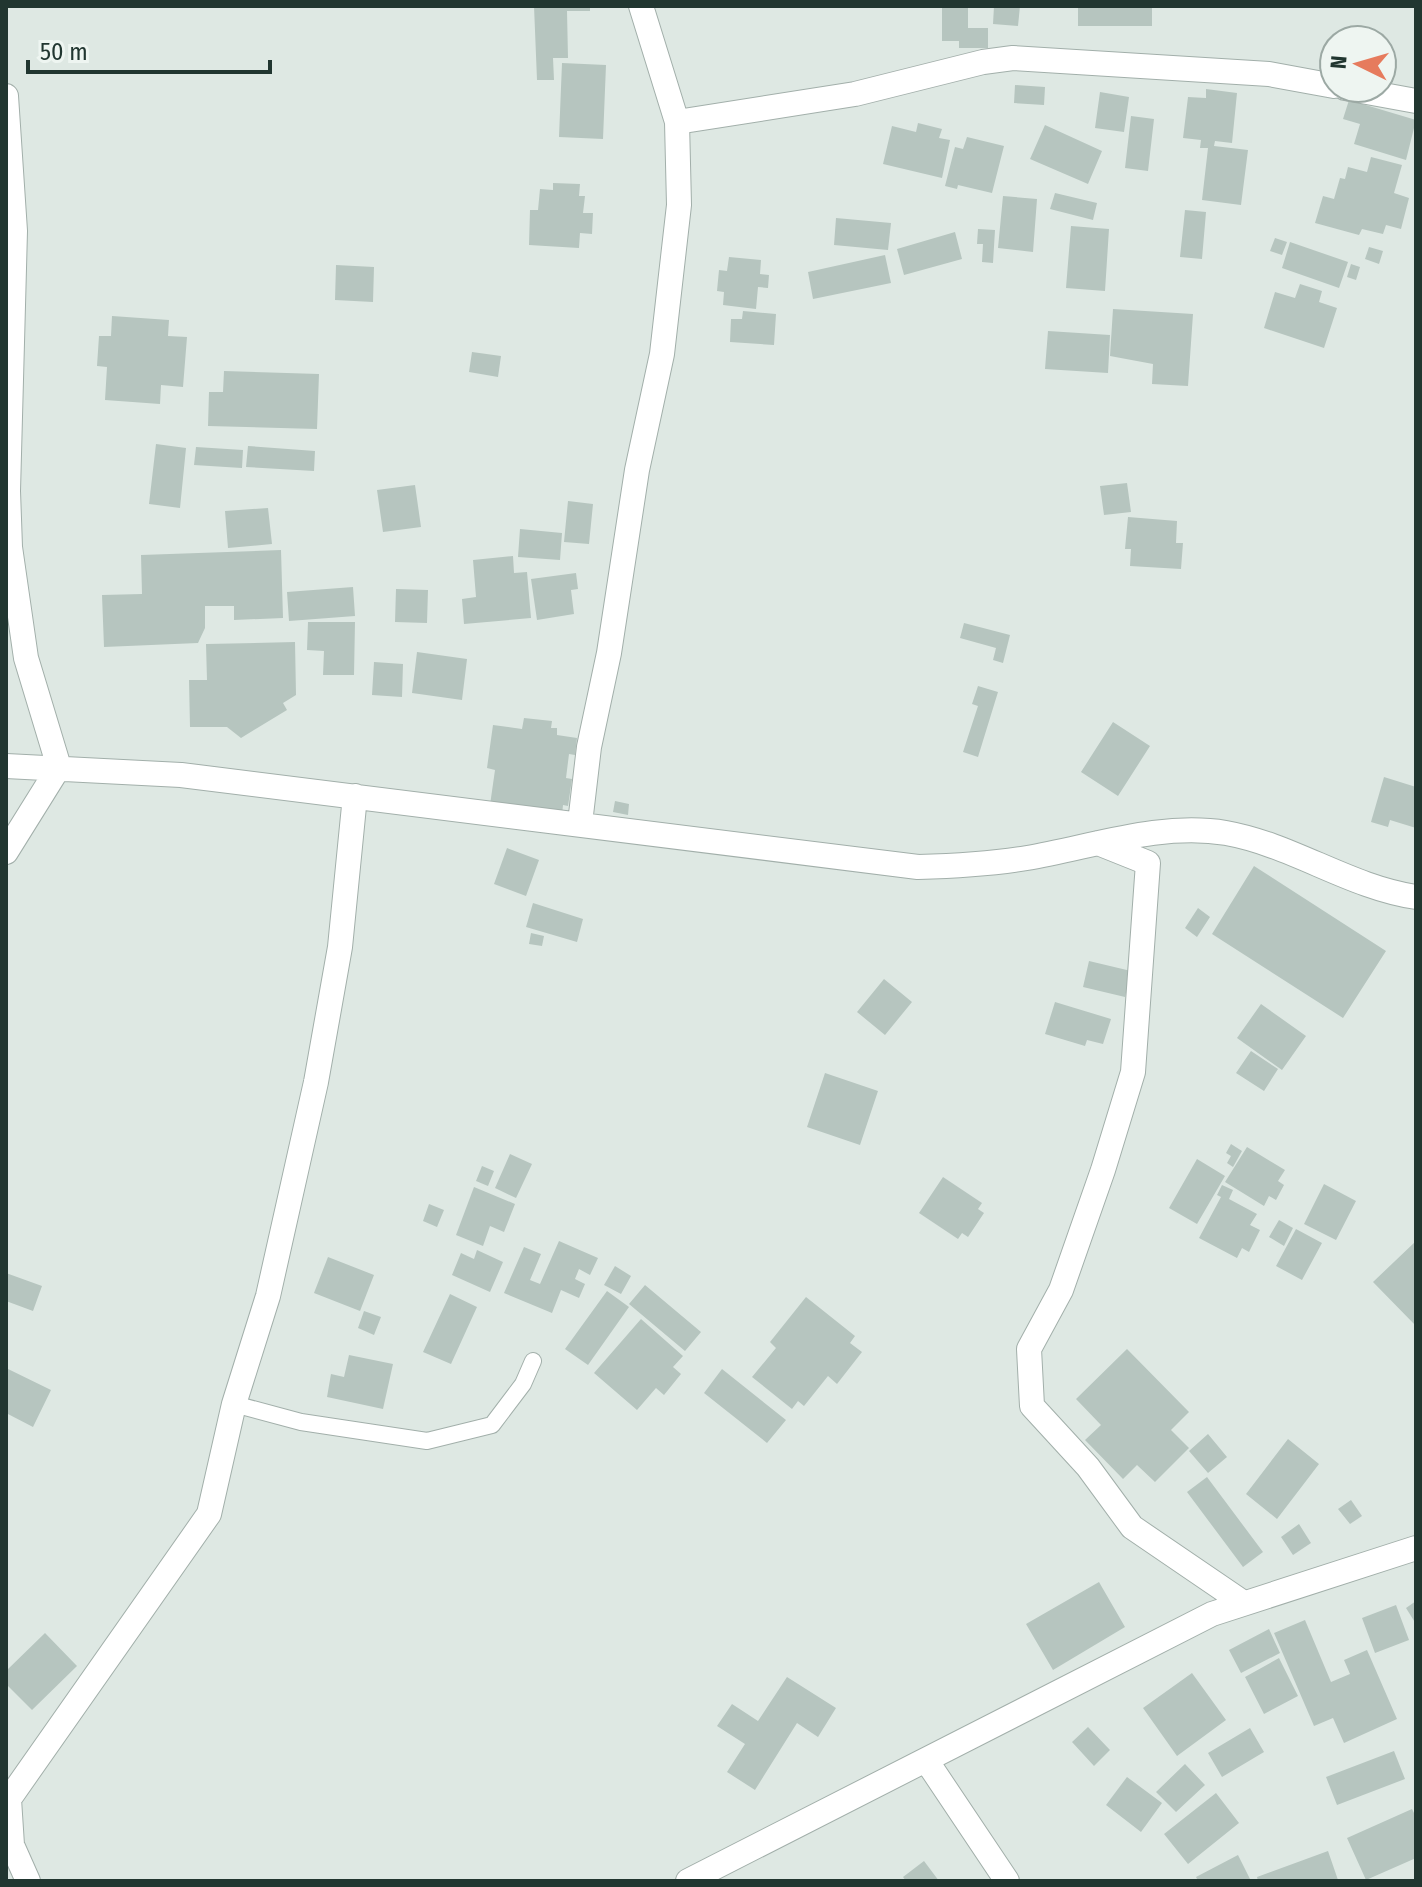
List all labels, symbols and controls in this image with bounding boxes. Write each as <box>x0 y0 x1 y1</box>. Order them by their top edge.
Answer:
scale bar <box>28 24 270 74</box>
north arrow <box>1318 24 1398 104</box>
text: 50 m <box>40 38 88 66</box>
text: N <box>1325 55 1353 70</box>

